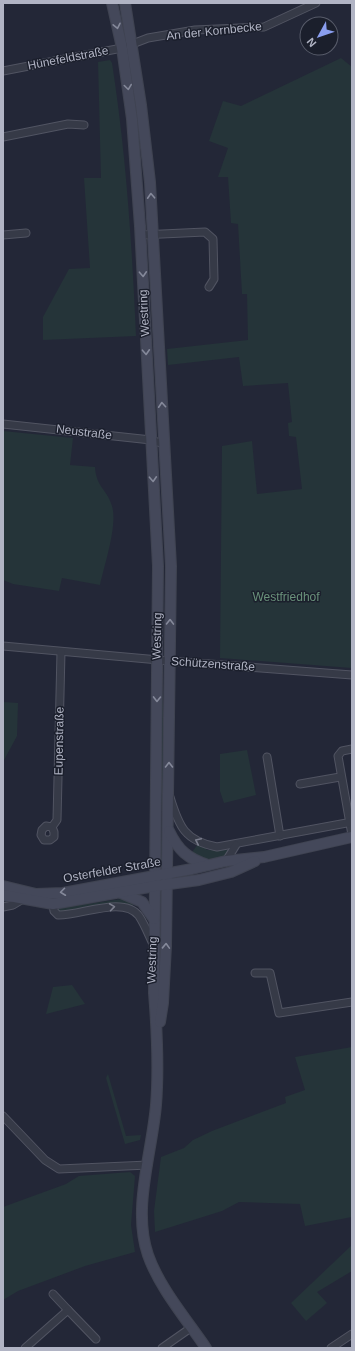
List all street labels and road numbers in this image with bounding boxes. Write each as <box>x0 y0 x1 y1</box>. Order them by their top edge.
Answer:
street label: An der Kornbecke <box>166 19 263 43</box>
street label: Hünefeldstraße <box>26 43 110 73</box>
street label: Westring <box>136 289 152 337</box>
street label: Neustraße <box>55 422 113 442</box>
street label: Westring <box>150 612 164 660</box>
street label: Schützenstraße <box>171 654 256 674</box>
street label: Eupenstraße <box>51 706 67 775</box>
street label: Osterfelder Straße <box>62 854 162 885</box>
street label: Westring <box>144 936 160 984</box>

